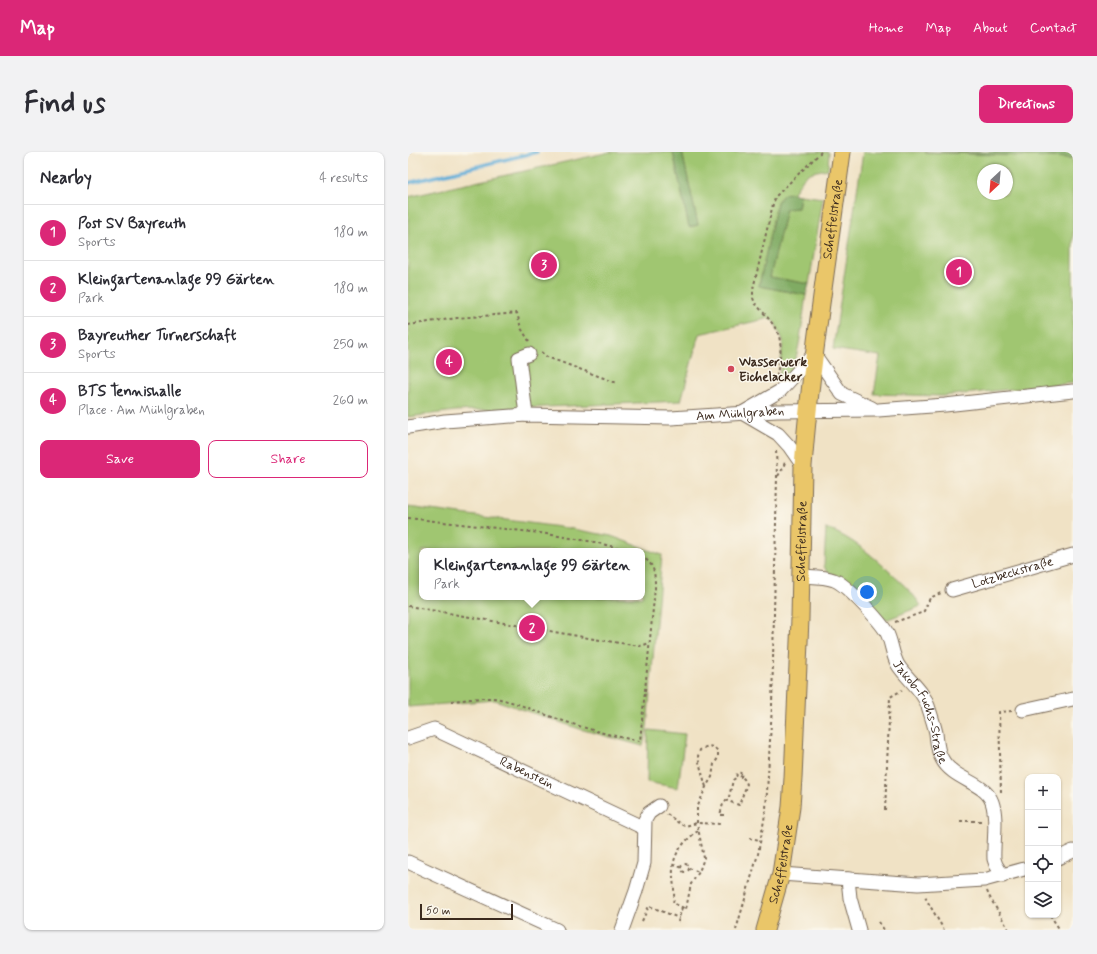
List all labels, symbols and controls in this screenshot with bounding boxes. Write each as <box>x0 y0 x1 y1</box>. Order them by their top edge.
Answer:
text: Map <box>20 16 55 41</box>
text: Home <box>869 19 903 37</box>
text: Map <box>925 19 951 37</box>
text: About <box>973 19 1008 37</box>
text: Contact <box>1030 19 1077 37</box>
button: Directions <box>979 85 1073 123</box>
text: Find us <box>24 86 105 123</box>
north arrow <box>977 164 1013 200</box>
text: Nearby <box>40 167 92 189</box>
text: 4 results <box>319 170 368 187</box>
street label: Scheffelstraße <box>819 178 847 260</box>
text: Post SV Bayreuth <box>78 214 186 234</box>
text: 1 <box>50 224 56 241</box>
text: 180 m <box>333 224 368 241</box>
text: Sports <box>78 234 116 251</box>
pin: 3 <box>531 250 557 280</box>
pin: 1 <box>946 257 972 287</box>
text: Kleingartenanlage 99 Gärten <box>78 270 274 290</box>
text: 2 <box>50 280 56 297</box>
text: 180 m <box>333 280 368 297</box>
text: Park <box>78 290 104 307</box>
text: Bayreuther Turnerschaft <box>78 326 236 346</box>
text: 3 <box>50 336 56 353</box>
text: 250 m <box>333 336 368 353</box>
text: Sports <box>78 346 116 363</box>
pin: 4 <box>436 347 462 377</box>
place label: Wasserwerk Eichelacker <box>738 354 807 386</box>
marker: Wasserwerk Eichelacker <box>726 364 736 374</box>
text: BTS Tennishalle <box>78 382 182 402</box>
text: 4 <box>49 392 57 409</box>
text: 260 m <box>333 392 368 409</box>
text: Place · Am Mühlgraben <box>78 402 205 419</box>
street label: Am Mühlgraben <box>695 402 784 425</box>
button: Save <box>40 440 200 478</box>
button: Share <box>208 440 368 478</box>
street label: Scheffelstraße <box>792 501 811 582</box>
popup <box>419 548 645 600</box>
street label: Lotzbeckstraße <box>970 553 1055 592</box>
text: Kleingartenanlage 99 Gärten <box>434 556 630 576</box>
text: Park <box>434 576 460 593</box>
your location <box>857 582 877 602</box>
pin: 2 <box>519 613 545 643</box>
street label: Jakob-Fuchs-Straße <box>889 657 952 767</box>
street label: Rabenstein <box>497 753 557 793</box>
map controls <box>1025 774 1061 918</box>
button: + <box>1025 774 1061 810</box>
button: − <box>1025 810 1061 846</box>
street label: Scheffelstraße <box>764 823 797 906</box>
button: locate <box>1025 846 1061 882</box>
button: layers <box>1025 882 1061 918</box>
scale bar <box>420 902 513 921</box>
text: 50 m <box>426 904 451 918</box>

